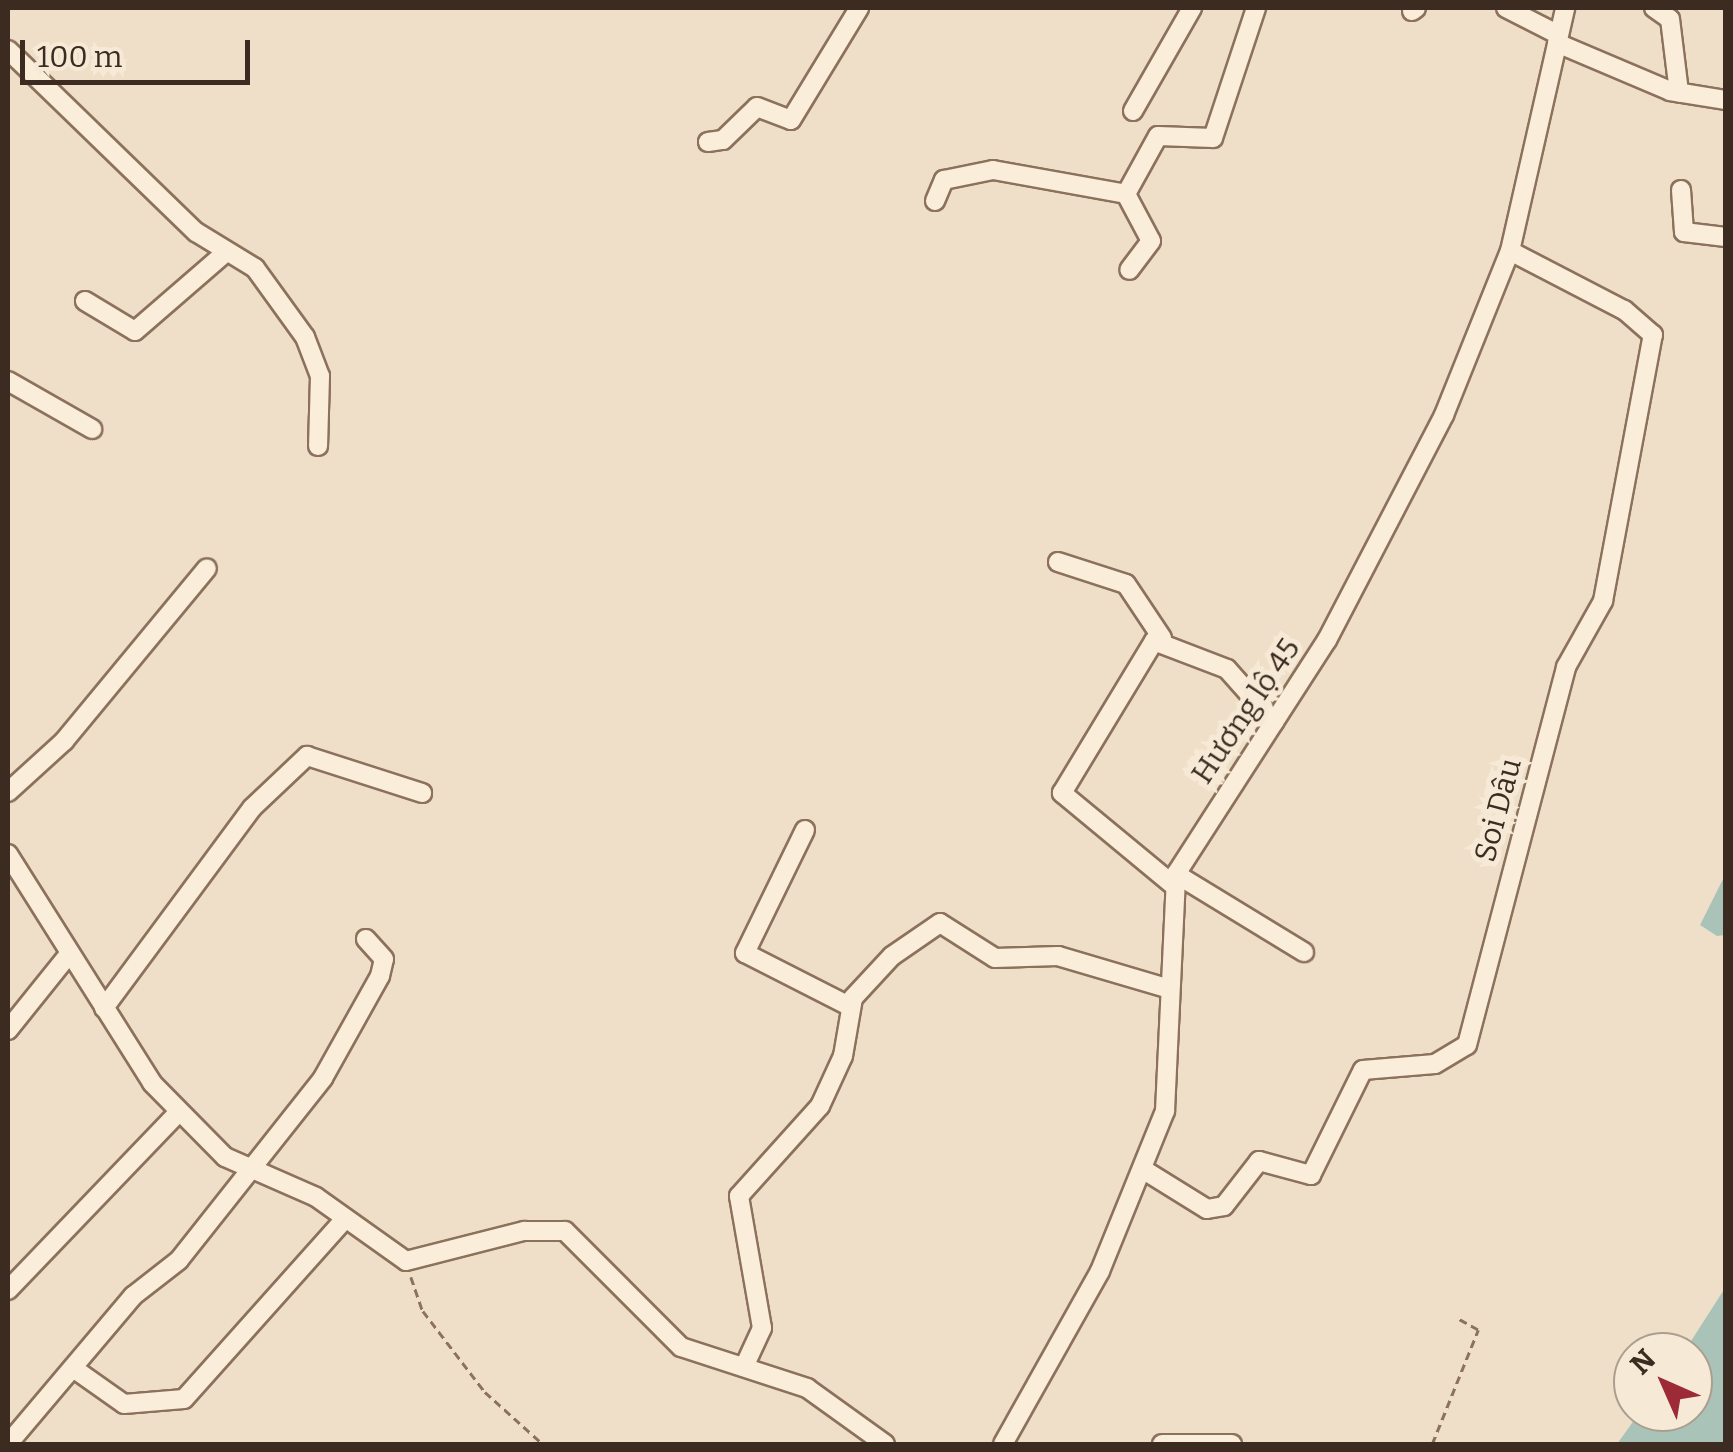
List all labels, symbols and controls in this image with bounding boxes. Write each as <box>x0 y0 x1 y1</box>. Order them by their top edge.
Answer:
scale bar <box>25 20 255 82</box>
text: 100 m <box>37 39 122 75</box>
street label: Hương lộ 45 <box>1184 632 1308 790</box>
street label: Soi Dâu <box>1467 754 1529 866</box>
north arrow <box>1613 1332 1713 1432</box>
text: N <box>1624 1343 1662 1381</box>

